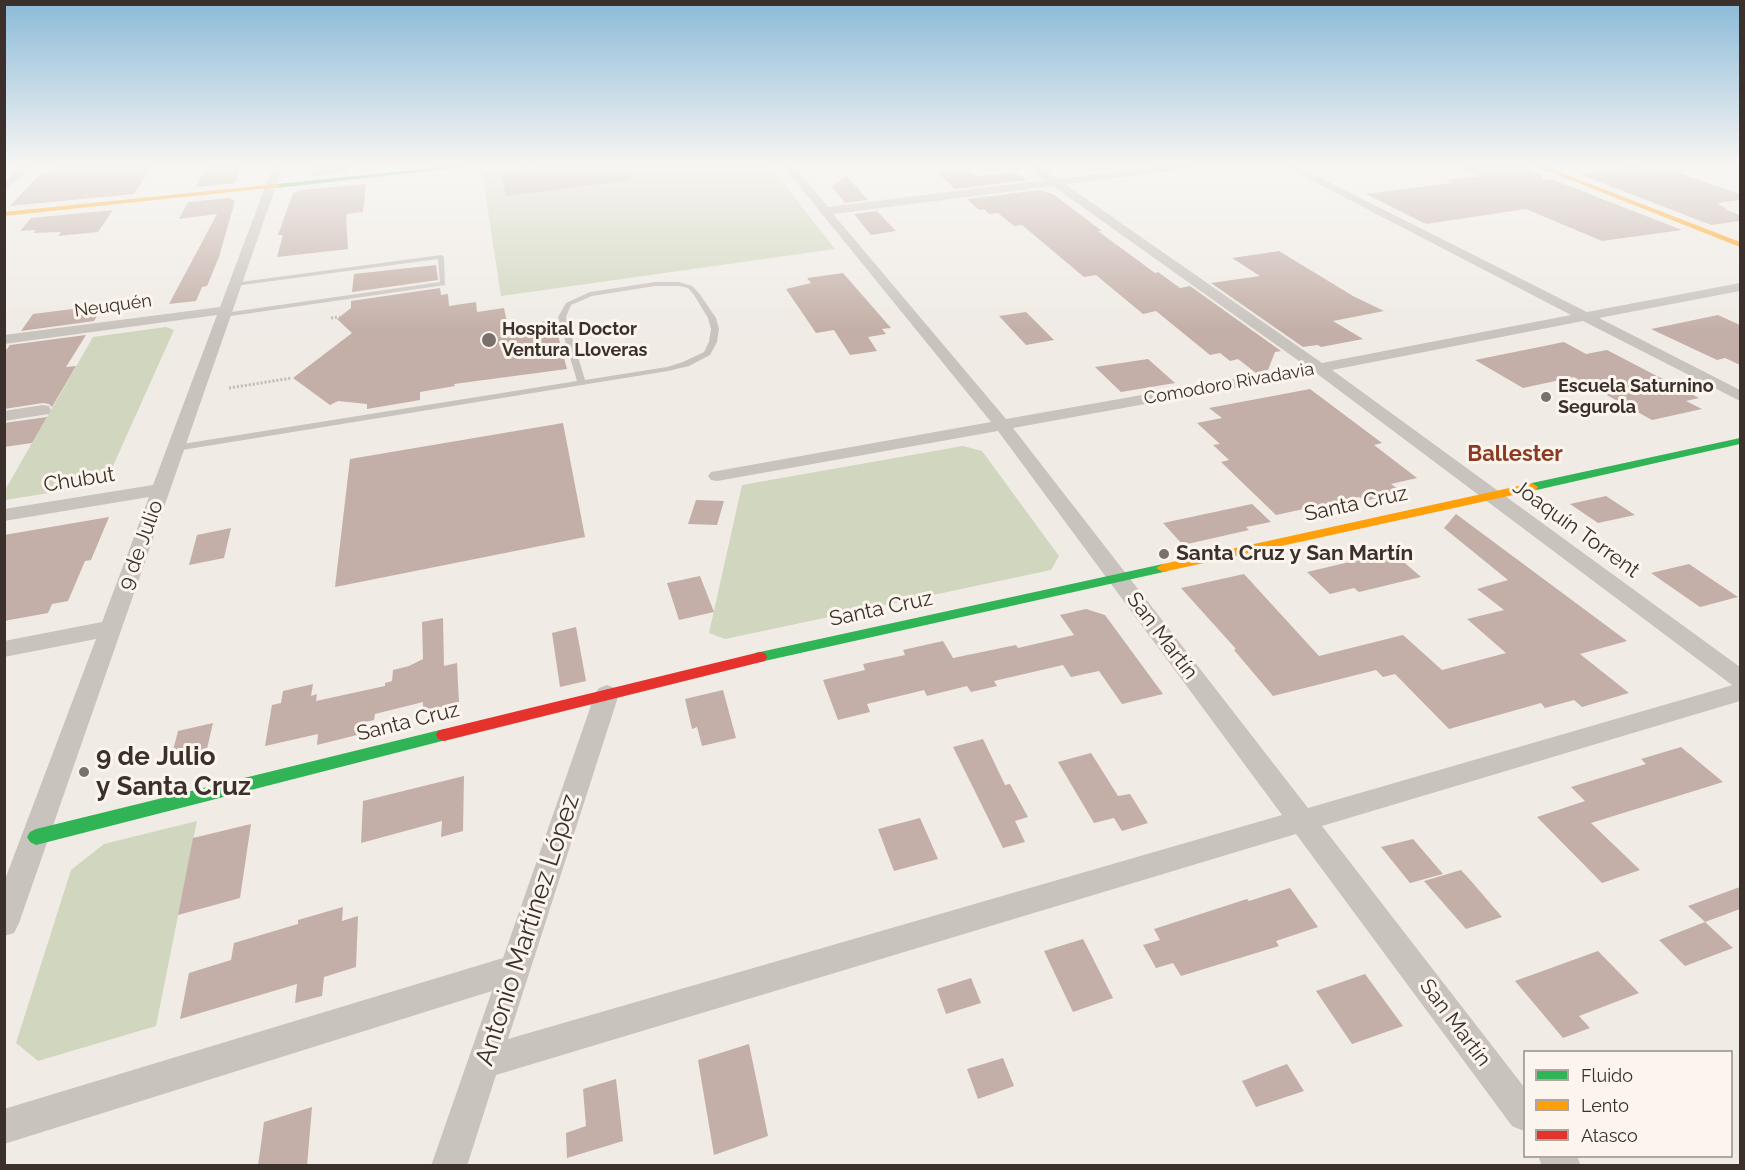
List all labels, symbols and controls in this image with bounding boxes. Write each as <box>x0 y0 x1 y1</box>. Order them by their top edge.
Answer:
street label: Neuquén <box>73 290 153 322</box>
place label: Hospital Doctor Ventura Lloveras <box>502 319 647 362</box>
marker: Hospital Doctor Ventura Lloveras <box>480 331 498 349</box>
street label: Comodoro Rivadavia <box>1142 358 1316 410</box>
place label: Escuela Saturnino Segurola <box>1558 376 1714 418</box>
marker: Escuela Saturnino Segurola <box>1539 390 1553 404</box>
district label: Ballester <box>1467 441 1563 467</box>
street label: Chubut <box>42 462 116 498</box>
street label: Joaquín Torrent <box>1508 475 1644 583</box>
street label: Santa Cruz <box>1302 481 1410 527</box>
street label: 9 de Julio <box>113 497 169 593</box>
place label: Santa Cruz y San Martín <box>1176 541 1413 567</box>
marker: Santa Cruz y San Martín <box>1157 547 1171 561</box>
street label: Santa Cruz <box>827 586 935 632</box>
street label: San Martín <box>1121 587 1203 685</box>
street label: Santa Cruz <box>354 697 462 747</box>
place label: 9 de Julio y Santa Cruz <box>96 741 251 802</box>
marker: 9 de Julio y Santa Cruz <box>77 765 91 779</box>
street label: Antonio Martínez López <box>469 790 587 1070</box>
street label: San Martín <box>1414 974 1496 1072</box>
legend <box>1523 1050 1733 1158</box>
text: Fluido <box>1581 1065 1633 1086</box>
text: Lento <box>1581 1095 1629 1116</box>
text: Atasco <box>1581 1125 1638 1146</box>

